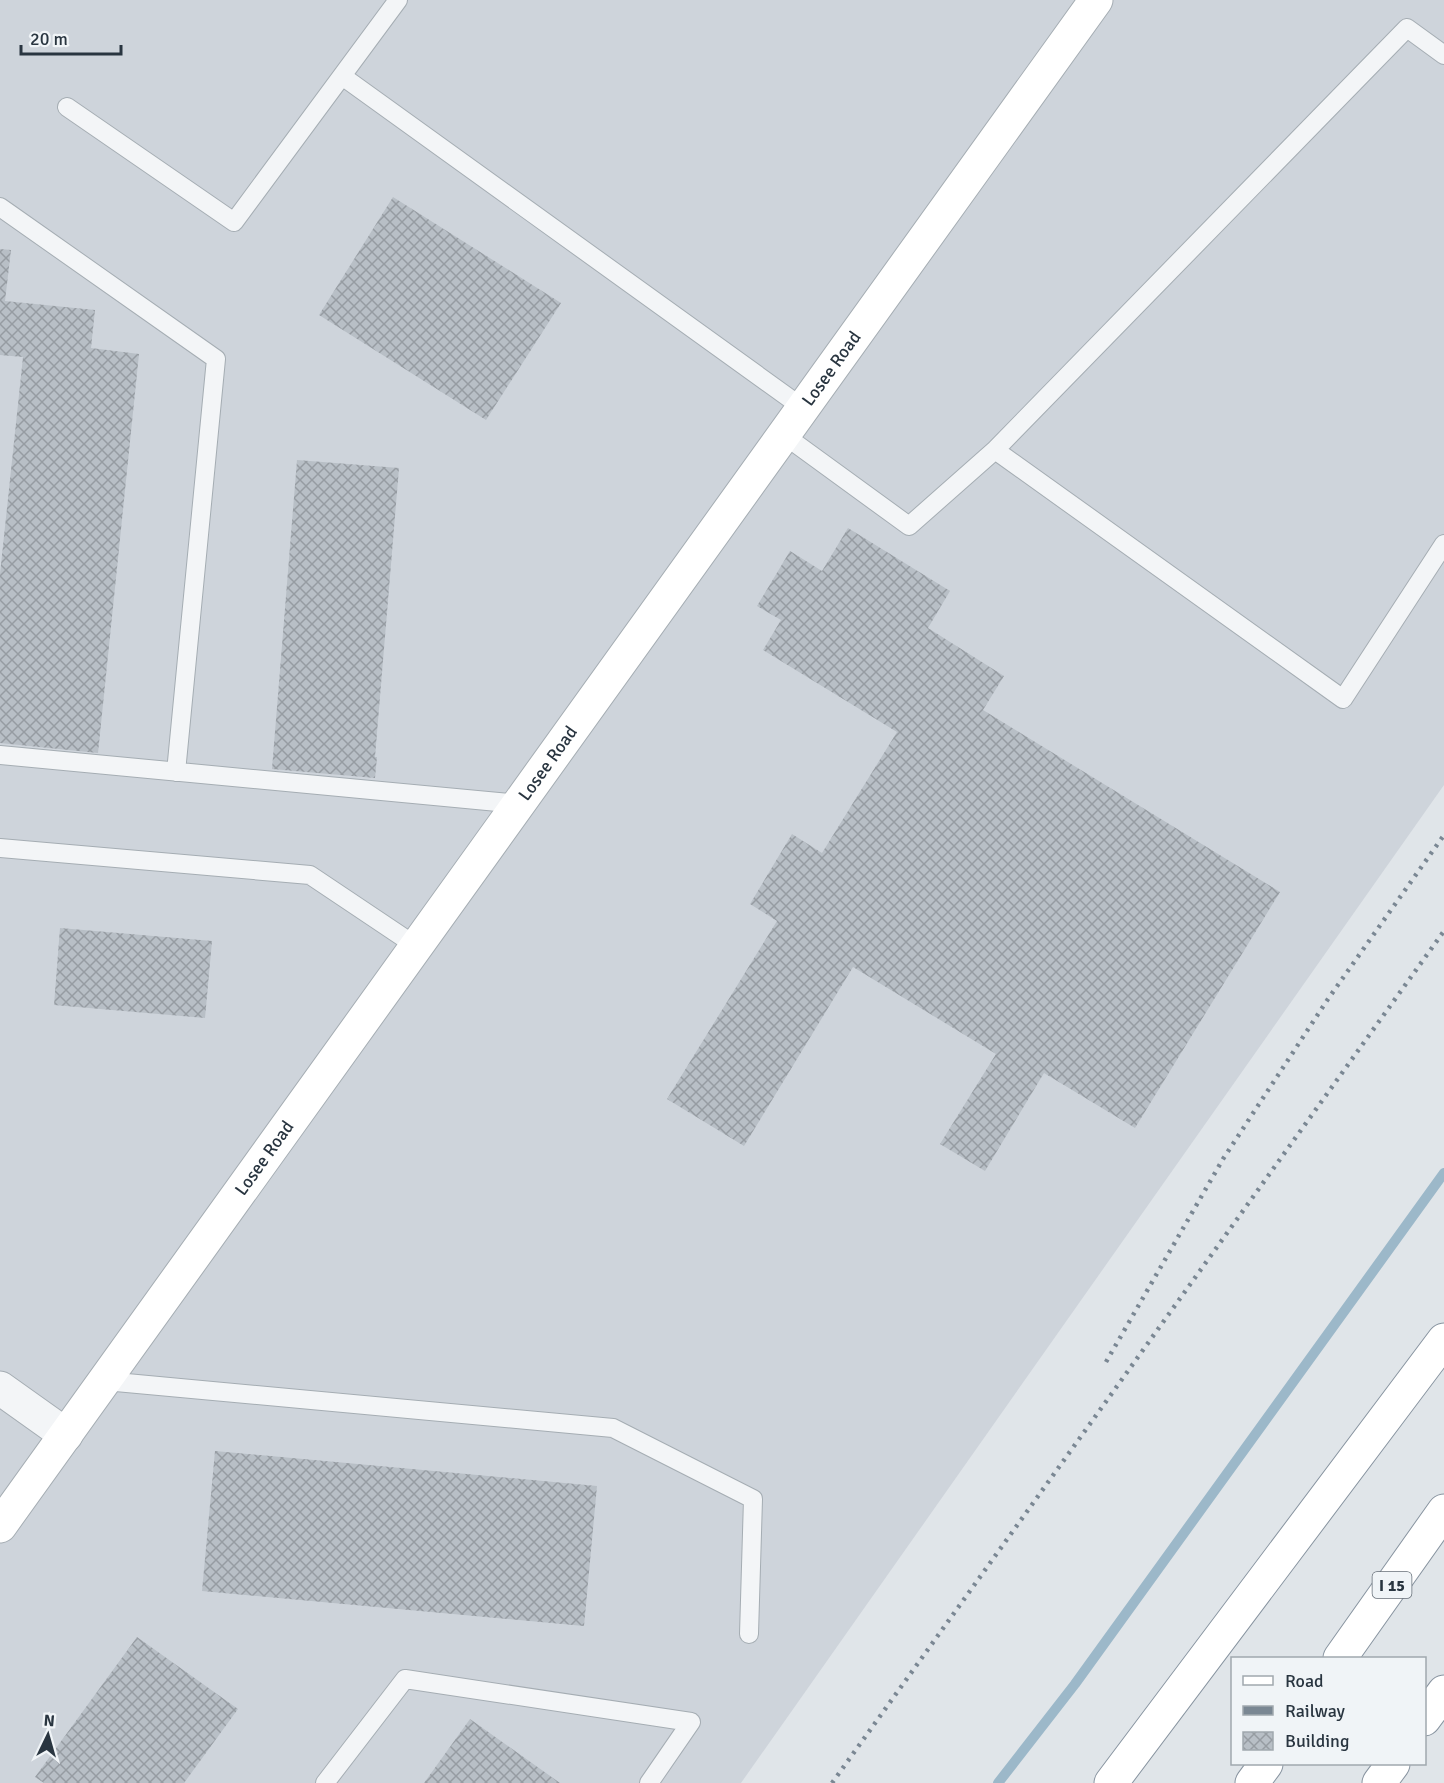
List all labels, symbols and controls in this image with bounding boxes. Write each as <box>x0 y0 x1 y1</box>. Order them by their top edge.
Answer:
scale bar <box>21 18 122 56</box>
text: 20 m <box>30 28 68 50</box>
street label: Losee Road <box>797 327 866 410</box>
street label: Losee Road <box>514 722 582 805</box>
street label: Losee Road <box>230 1116 298 1200</box>
road number: I 15 <box>1372 1572 1412 1598</box>
legend <box>1231 1657 1426 1765</box>
text: Road <box>1285 1670 1324 1692</box>
text: Railway <box>1285 1700 1346 1722</box>
north arrow <box>18 1705 78 1765</box>
text: N <box>43 1711 56 1732</box>
text: Building <box>1285 1730 1349 1752</box>

